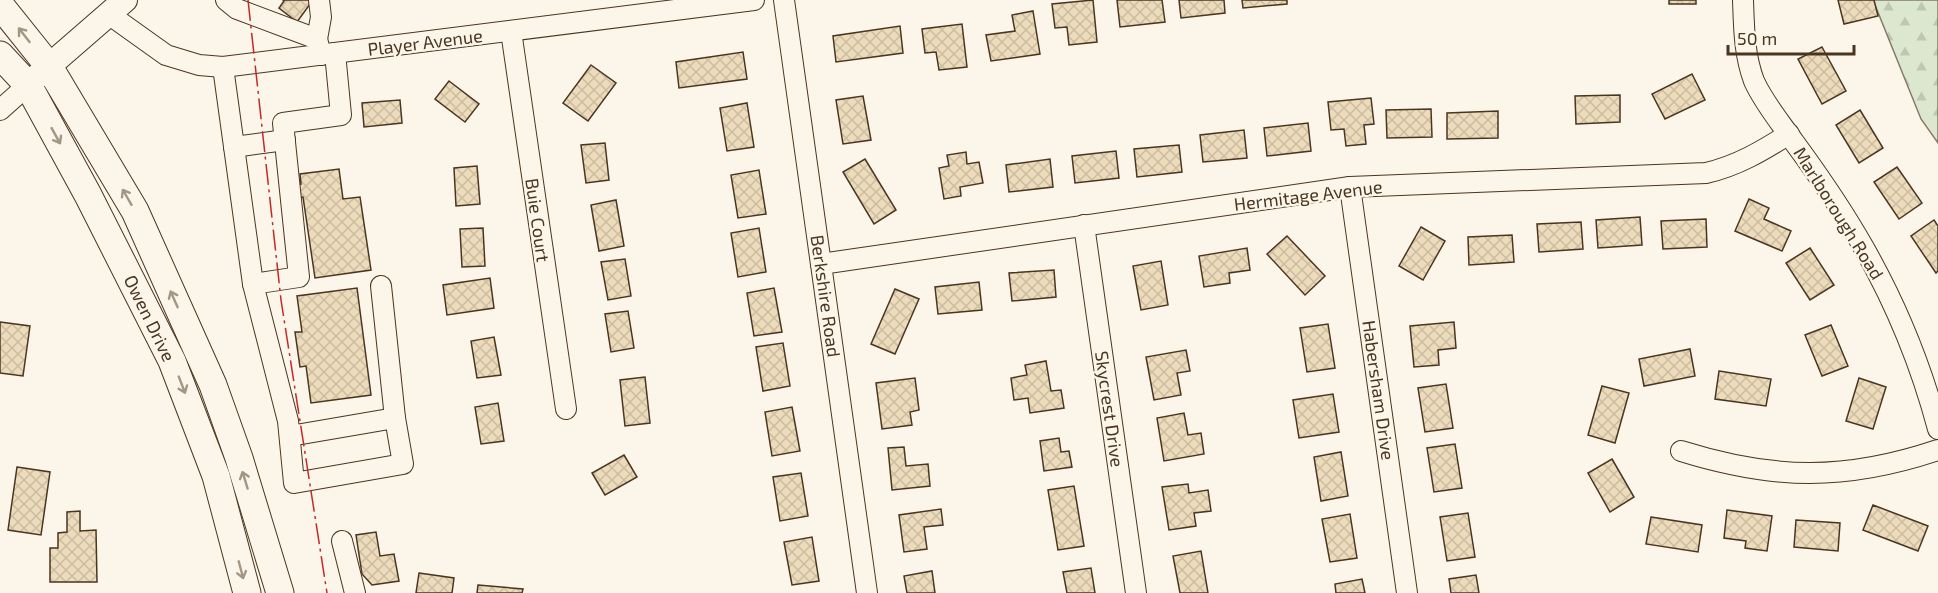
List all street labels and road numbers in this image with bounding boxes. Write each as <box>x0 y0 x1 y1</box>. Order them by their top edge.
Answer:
street label: Player Avenue <box>366 24 484 60</box>
street label: Marlborough Road <box>1789 143 1889 283</box>
street label: Hermitage Avenue <box>1233 175 1383 215</box>
street label: Buie Court <box>521 177 555 263</box>
street label: Berkshire Road <box>807 233 845 359</box>
street label: Owen Drive <box>120 271 180 365</box>
street label: Habersham Drive <box>1358 319 1400 461</box>
street label: Skycrest Drive <box>1091 350 1129 468</box>

